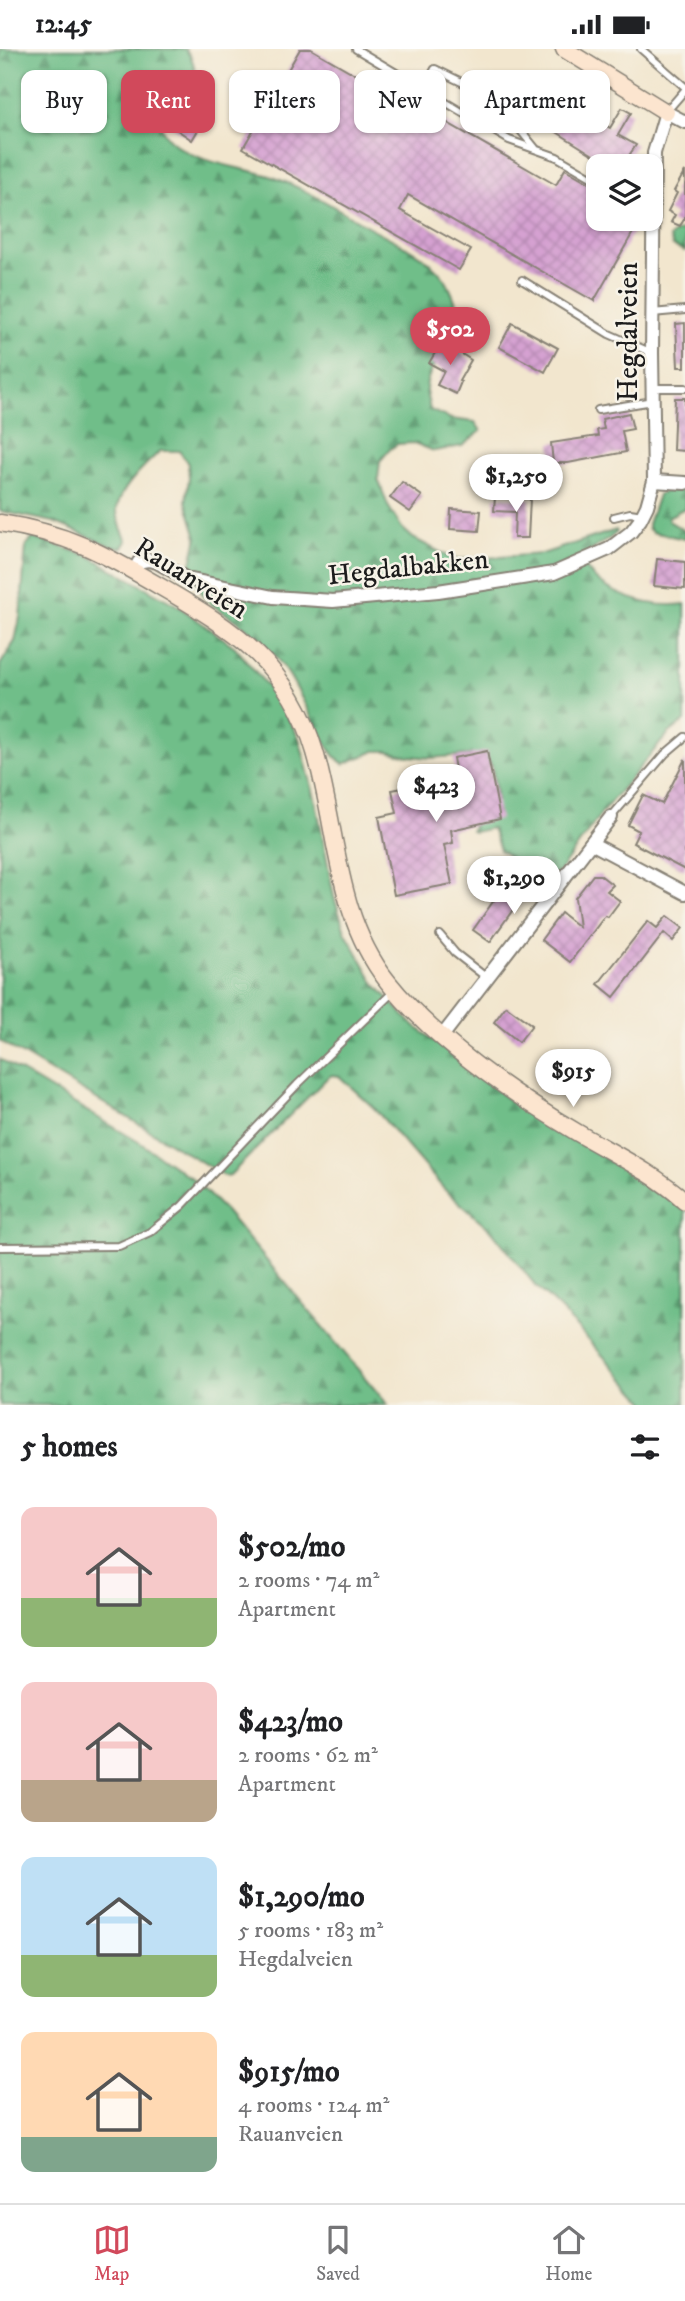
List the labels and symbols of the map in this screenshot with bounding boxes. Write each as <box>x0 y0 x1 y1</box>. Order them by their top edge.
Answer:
street label: Hegdalveien <box>611 262 646 402</box>
pin: $502 <box>409 307 491 367</box>
pin: $1,250 <box>459 455 573 514</box>
street label: Rauanveien <box>128 530 255 627</box>
street label: Hegdalbakken <box>326 542 491 593</box>
pin: $423 <box>395 765 477 824</box>
pin: $1,290 <box>457 857 571 916</box>
pin: $915 <box>532 1049 614 1109</box>

